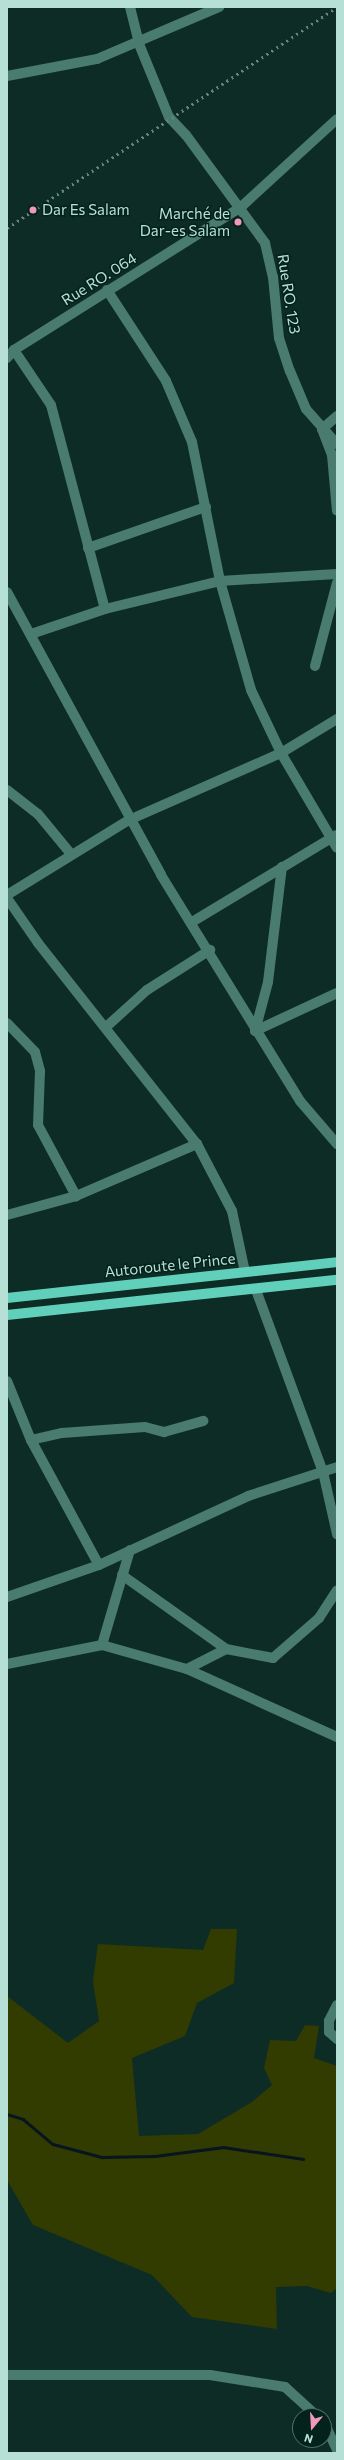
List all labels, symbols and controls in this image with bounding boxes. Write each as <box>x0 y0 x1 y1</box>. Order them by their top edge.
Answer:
place label: Dar Es Salam <box>42 201 130 219</box>
marker: Dar Es Salam <box>27 204 39 216</box>
place label: Marché de Dar-es Salam <box>140 204 230 239</box>
marker: Marché de Dar-es Salam <box>233 217 243 227</box>
street label: Rue RO. 064 <box>58 249 140 309</box>
street label: Rue RO. 123 <box>274 253 304 335</box>
street label: Autoroute le Prince <box>104 1249 236 1281</box>
north arrow <box>292 2408 332 2448</box>
text: N <box>303 2431 314 2446</box>

